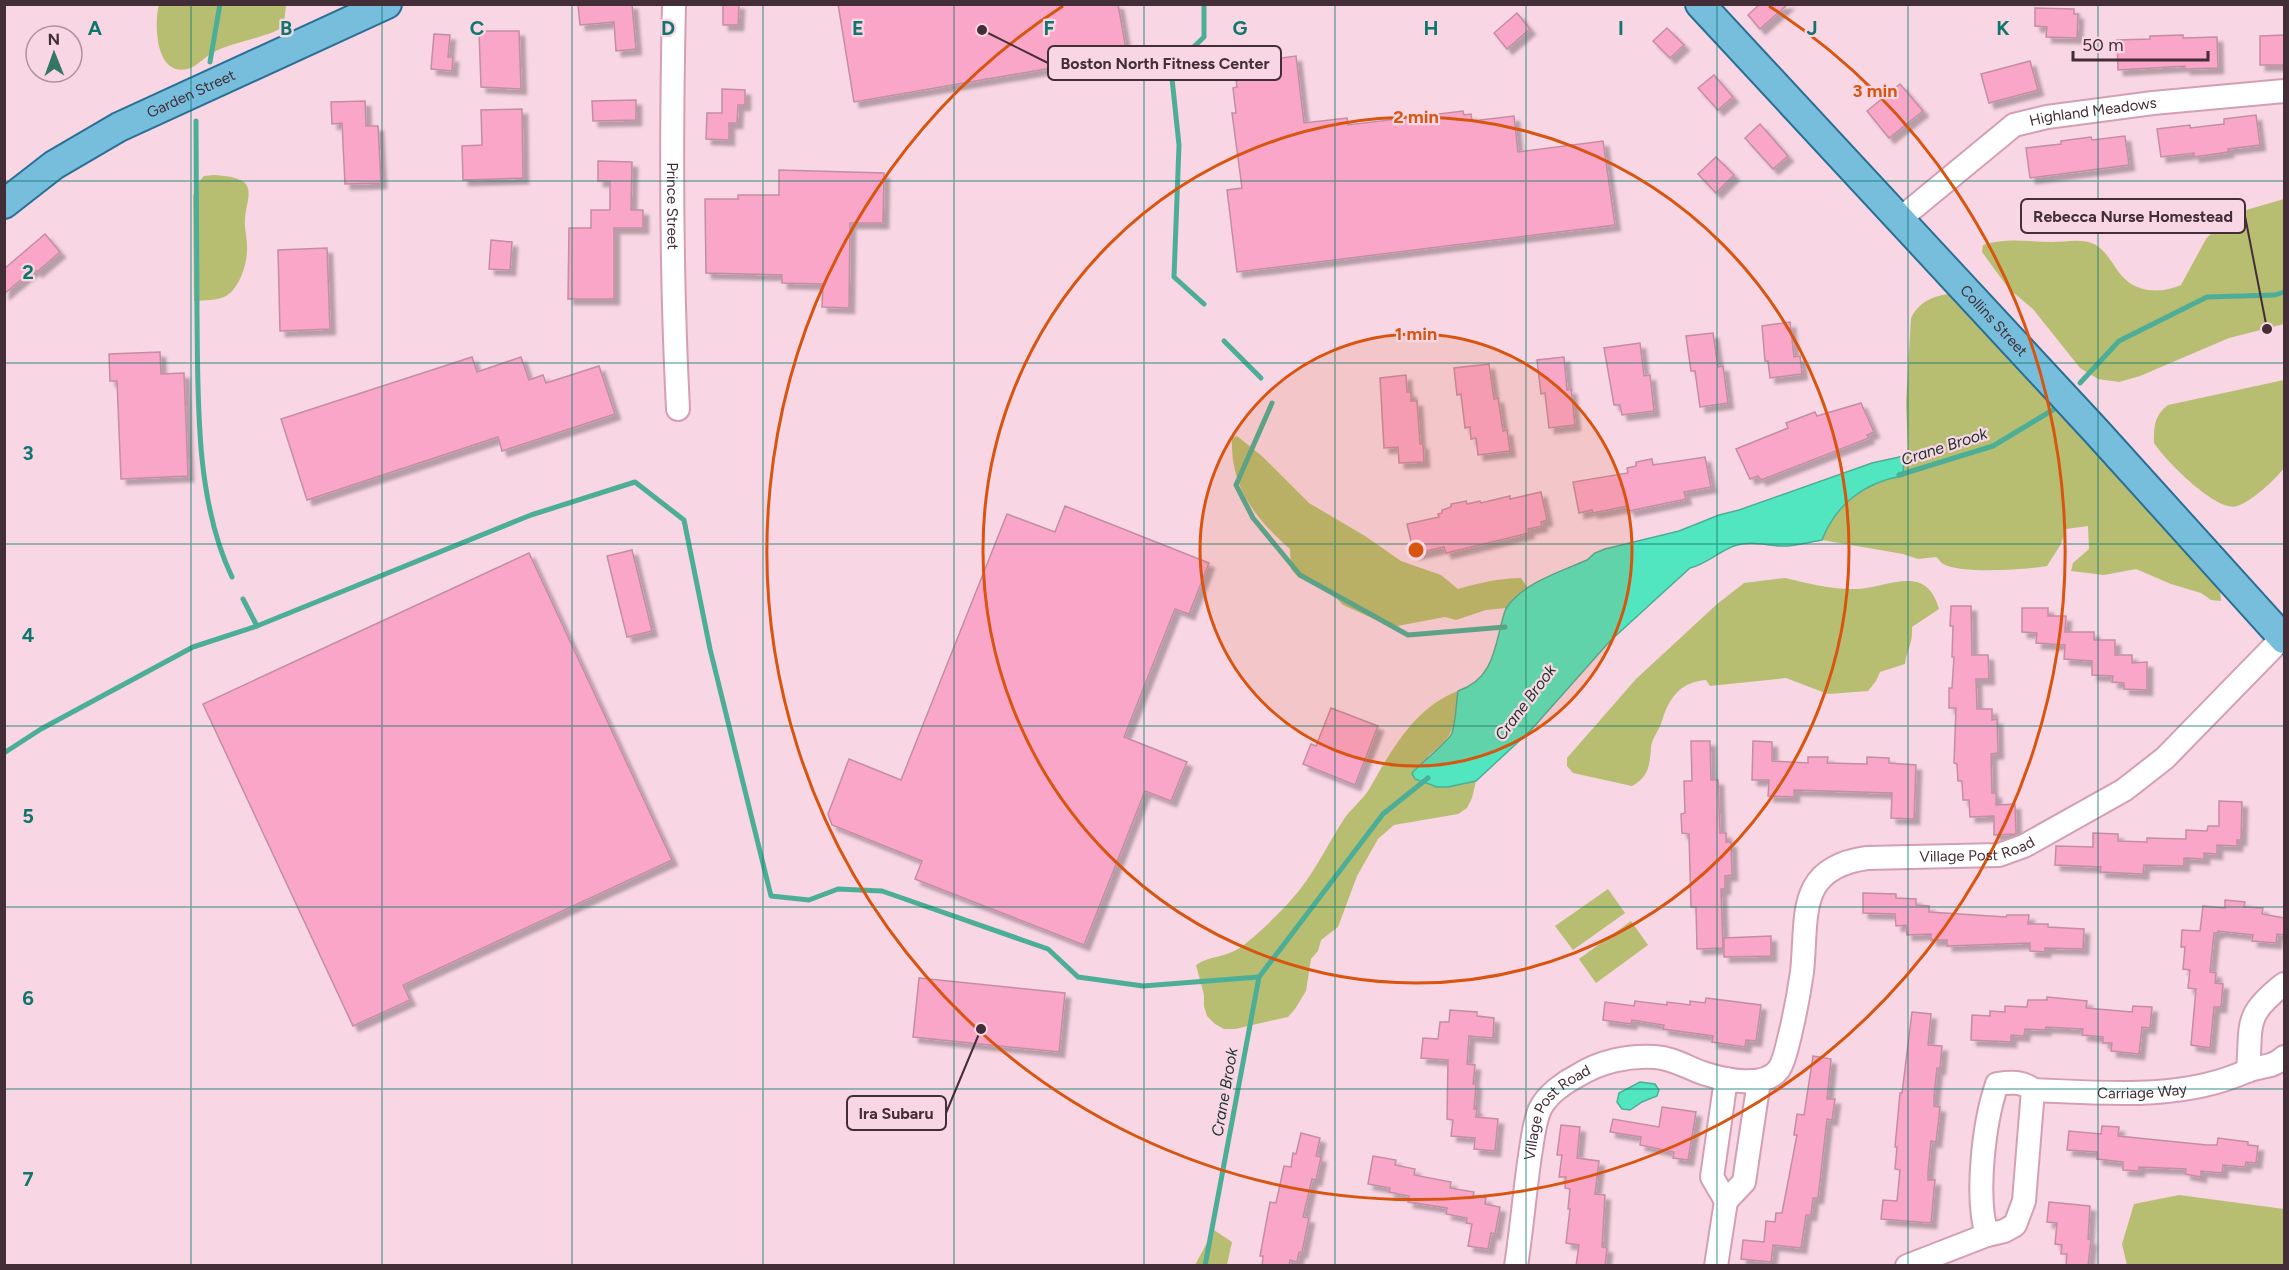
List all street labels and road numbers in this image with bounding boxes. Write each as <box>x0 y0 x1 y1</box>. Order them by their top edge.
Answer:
street label: Garden Street <box>144 66 238 122</box>
street label: Highland Meadows <box>2027 94 2157 130</box>
street label: Prince Street <box>663 162 682 250</box>
street label: Collins Street <box>1956 281 2031 360</box>
street label: Village Post Road <box>1919 833 2038 866</box>
street label: Village Post Road <box>1520 1061 1593 1162</box>
street label: Carriage Way <box>2097 1080 2188 1102</box>

